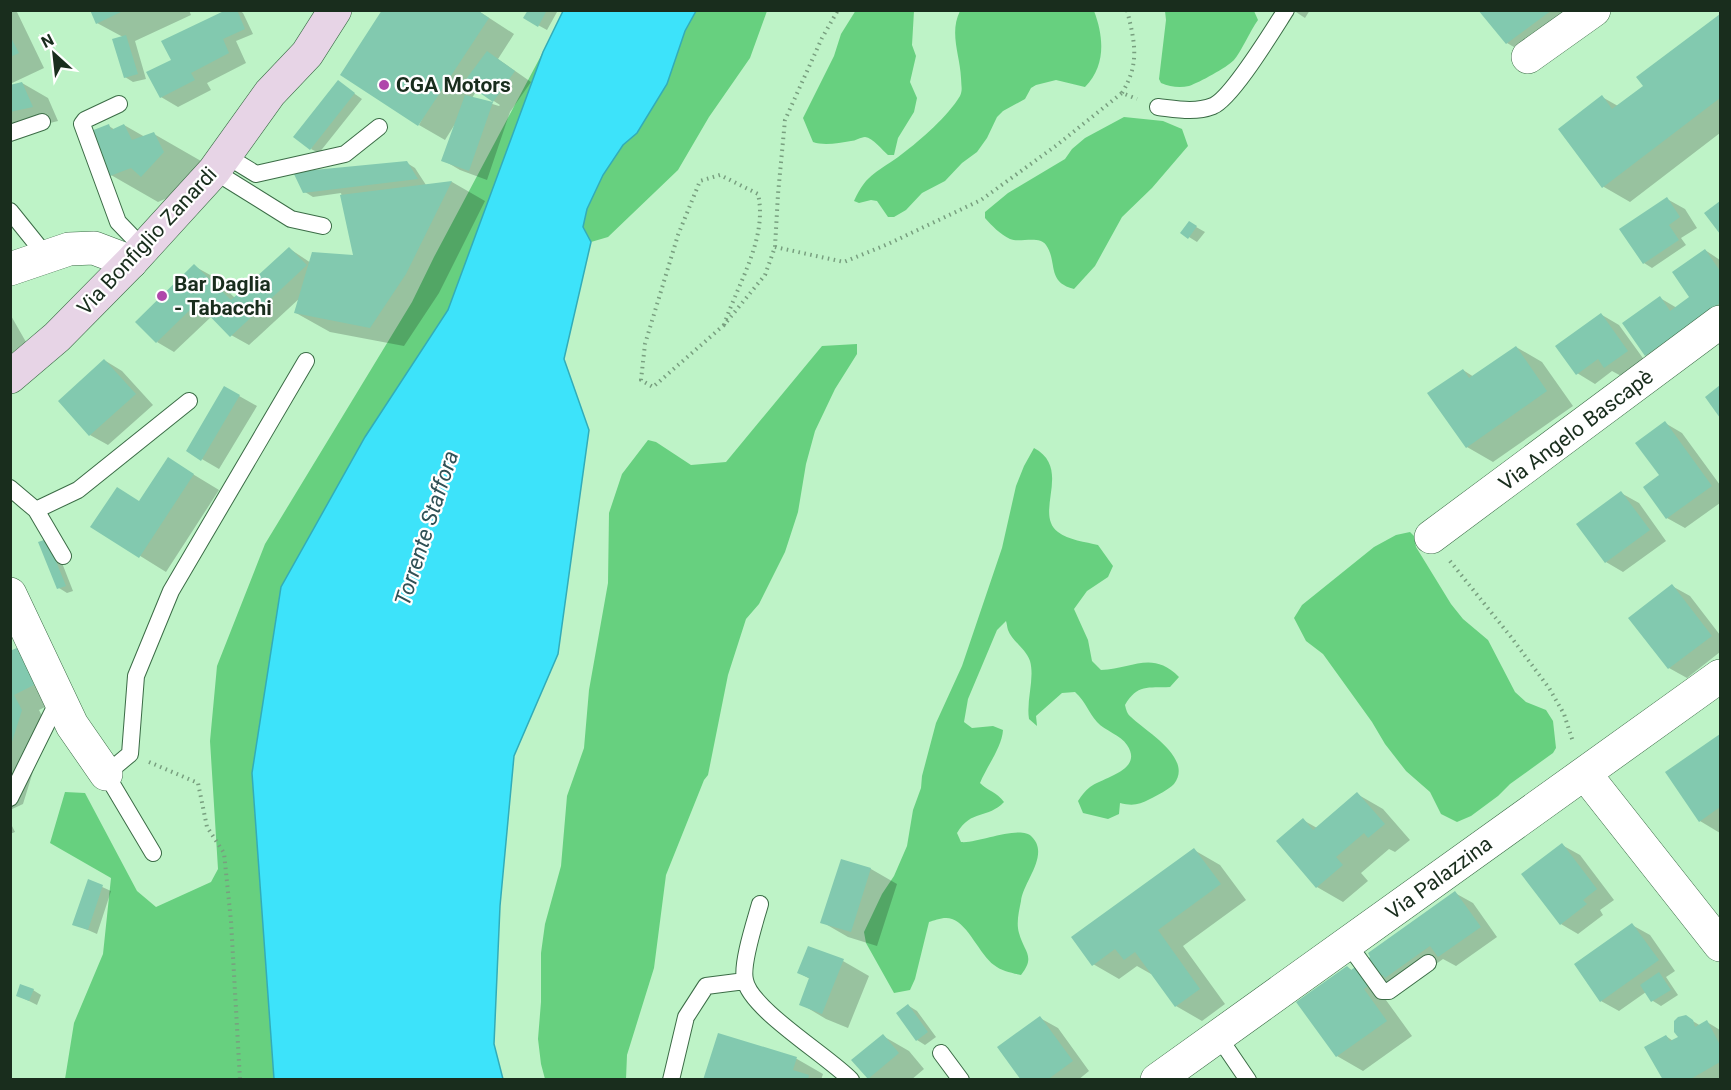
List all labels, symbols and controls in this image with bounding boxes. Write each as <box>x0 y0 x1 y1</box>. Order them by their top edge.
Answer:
north arrow <box>24 24 84 84</box>
text: N <box>38 30 57 52</box>
place label: CGA Motors <box>396 73 511 97</box>
marker: CGA Motors <box>377 78 391 92</box>
street label: Via Bonfiglio Zanardi <box>72 162 222 320</box>
place label: Bar Daglia - Tabacchi <box>174 272 272 320</box>
marker: Bar Daglia - Tabacchi <box>155 289 169 303</box>
street label: Via Angelo Bascapè <box>1494 364 1658 496</box>
water label: Torrente Staffora <box>390 447 463 609</box>
street label: Via Palazzina <box>1381 832 1497 924</box>

